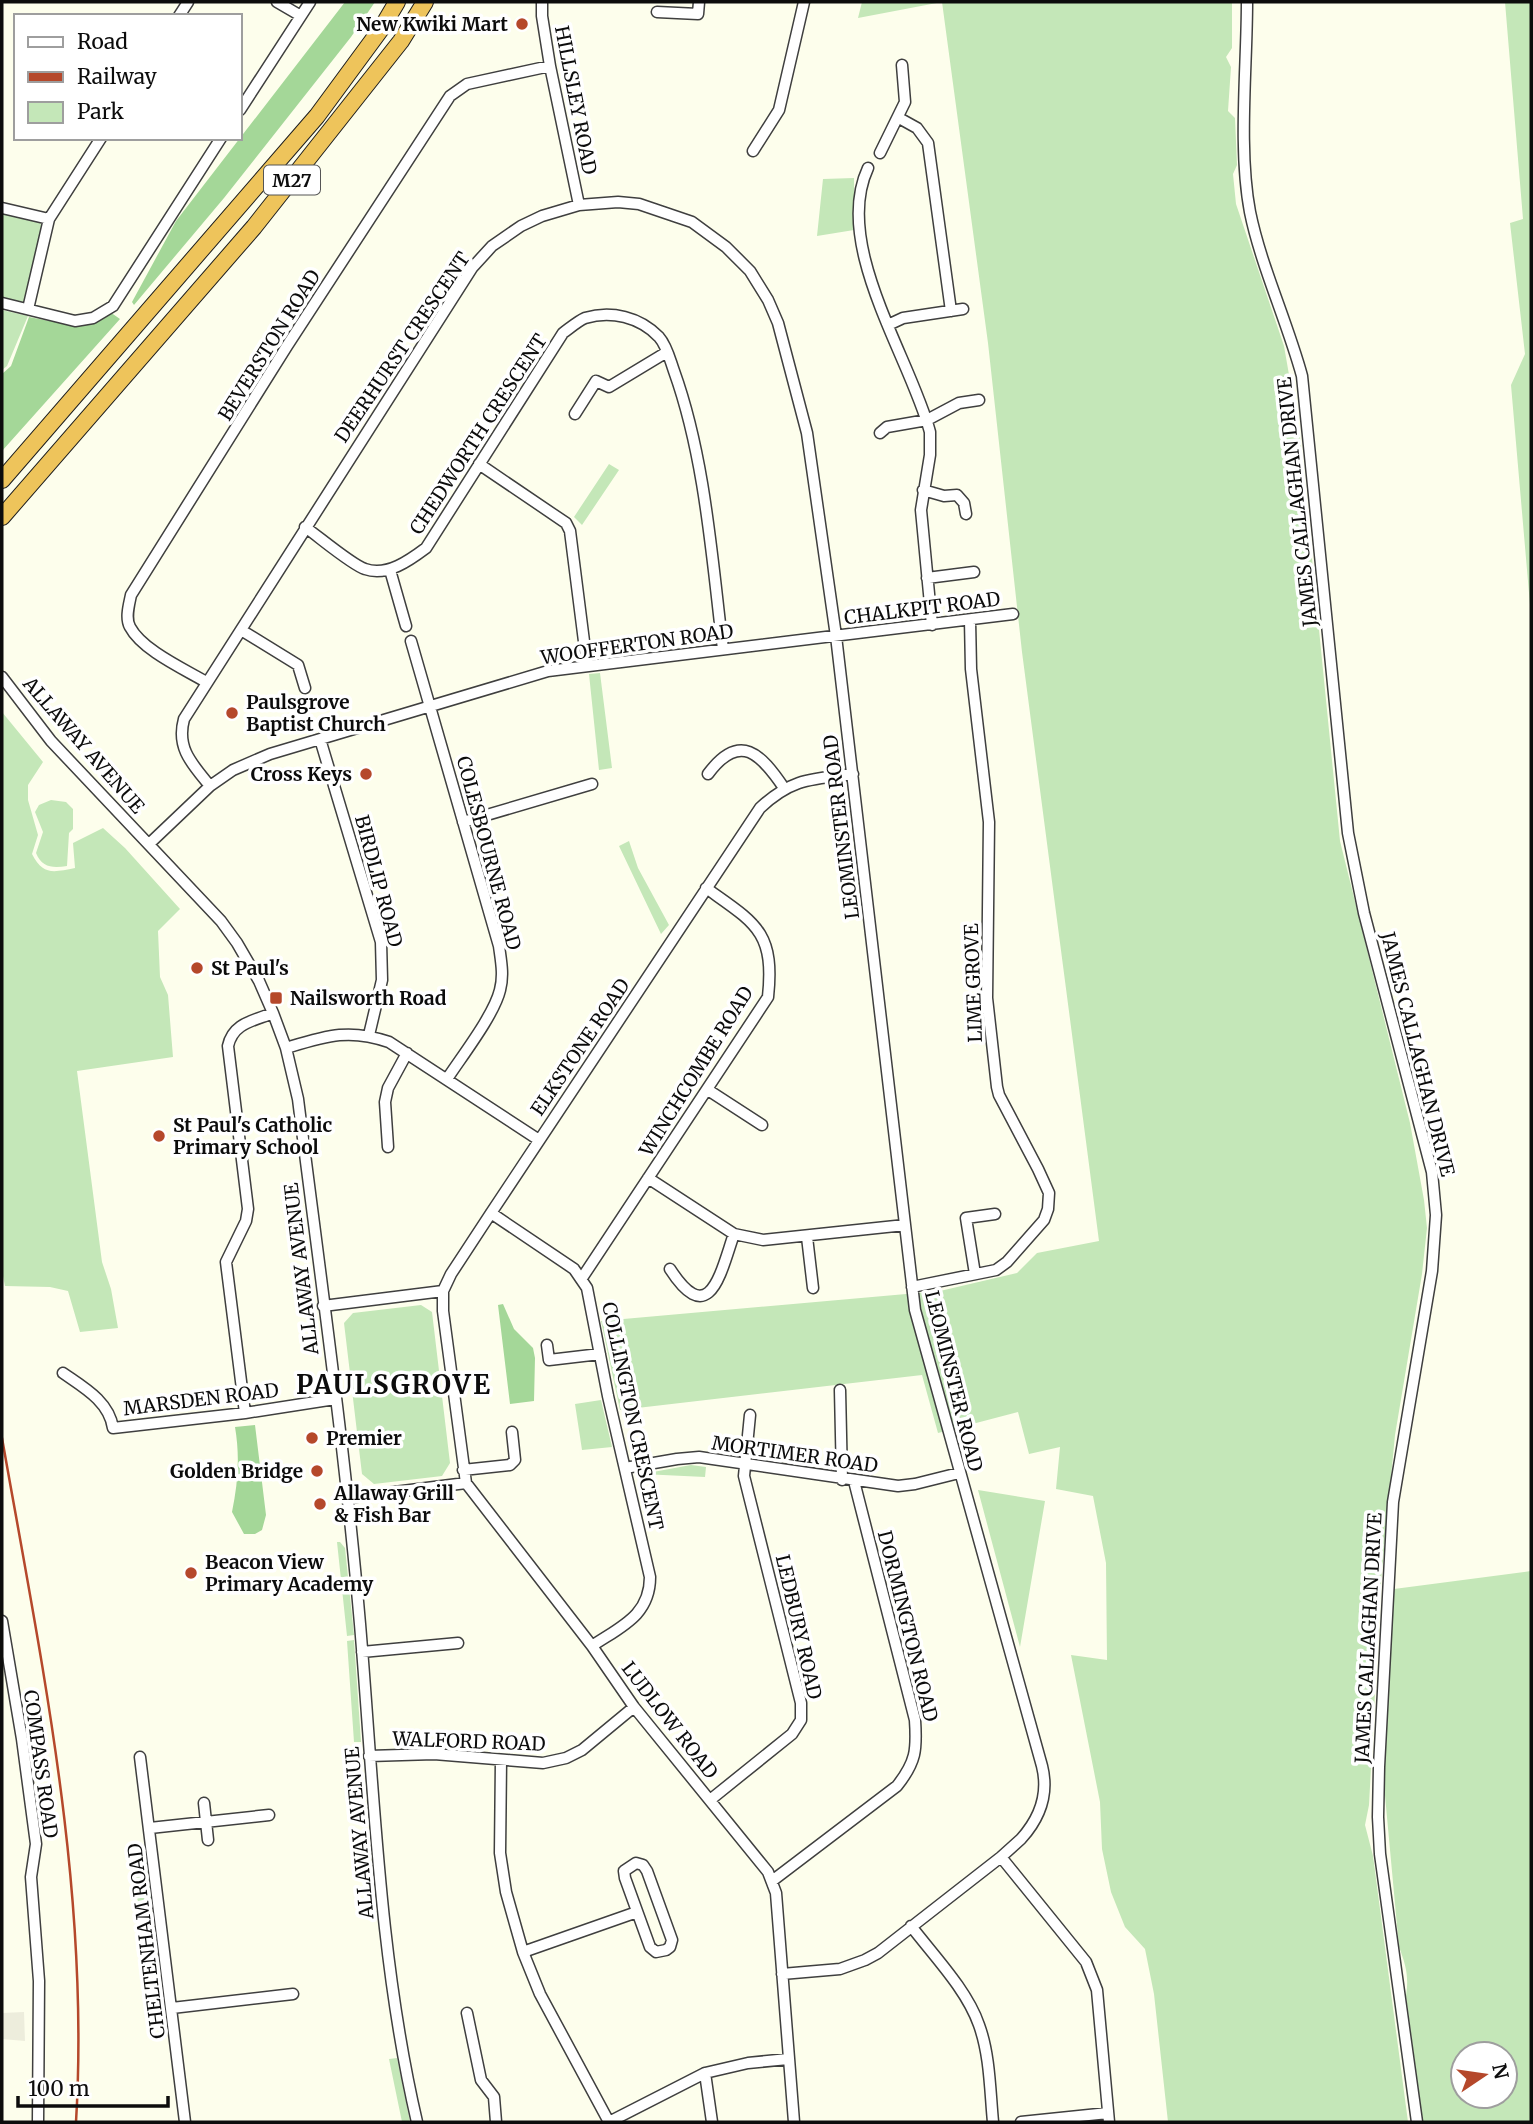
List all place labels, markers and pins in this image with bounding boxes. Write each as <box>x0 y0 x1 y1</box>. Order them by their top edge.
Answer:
place label: New Kwiki Mart <box>356 12 508 36</box>
marker: New Kwiki Mart <box>514 16 530 32</box>
place label: Paulsgrove Baptist Church <box>246 690 386 736</box>
marker: Paulsgrove Baptist Church <box>224 705 240 721</box>
place label: Cross Keys <box>251 762 352 786</box>
marker: Cross Keys <box>358 766 374 782</box>
place label: St Paul's <box>211 956 289 980</box>
marker: St Paul's <box>189 960 205 976</box>
place label: Nailsworth Road <box>290 986 447 1010</box>
marker: Nailsworth Road <box>268 990 284 1006</box>
place label: St Paul's Catholic Primary School <box>173 1113 332 1159</box>
marker: St Paul's Catholic Primary School <box>151 1128 167 1144</box>
place label: Premier <box>326 1426 402 1450</box>
marker: Premier <box>304 1430 320 1446</box>
place label: Golden Bridge <box>170 1459 303 1483</box>
marker: Golden Bridge <box>309 1463 325 1479</box>
place label: Allaway Grill & Fish Bar <box>333 1481 454 1527</box>
marker: Allaway Grill & Fish Bar <box>312 1496 328 1512</box>
place label: Beacon View Primary Academy <box>205 1550 374 1596</box>
marker: Beacon View Primary Academy <box>183 1565 199 1581</box>

